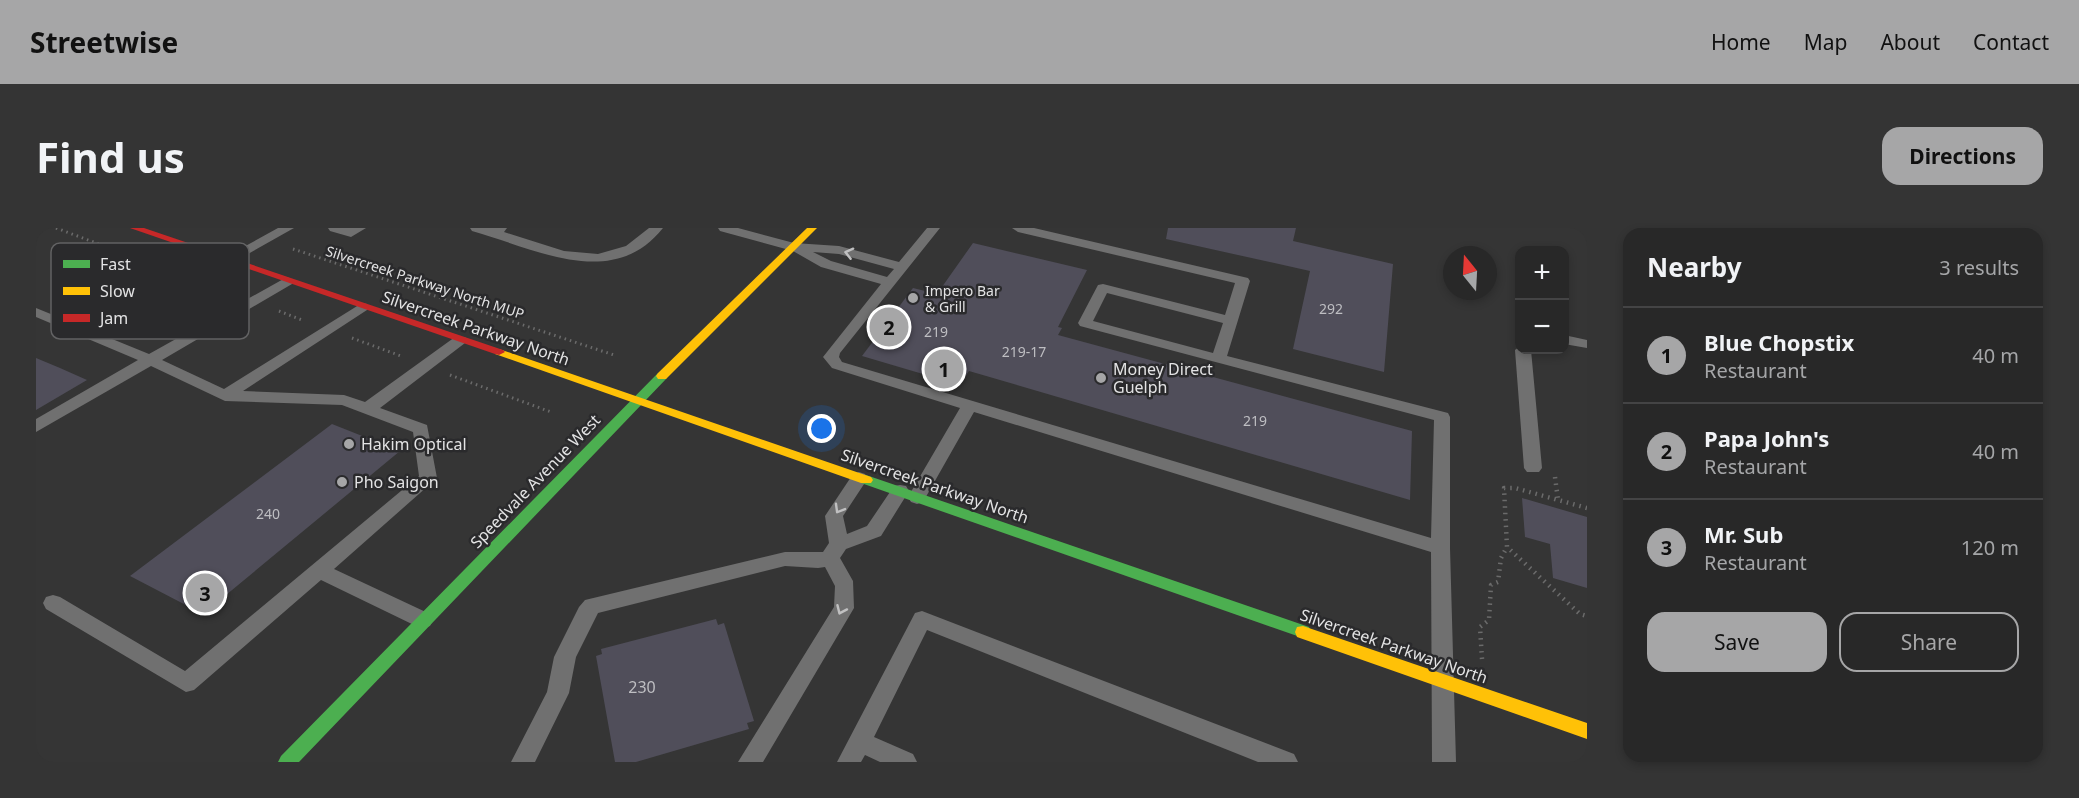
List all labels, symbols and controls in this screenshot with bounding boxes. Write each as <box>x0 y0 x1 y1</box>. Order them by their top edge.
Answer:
text: Streetwise <box>30 23 178 61</box>
text: Home <box>1711 28 1771 56</box>
text: Map <box>1804 28 1847 56</box>
text: About <box>1880 28 1940 56</box>
text: Contact <box>1973 28 2049 56</box>
button: Directions <box>1882 127 2043 185</box>
text: Find us <box>36 128 185 185</box>
street label: Silvercreek Parkway North MUP <box>323 241 527 323</box>
legend <box>51 243 249 339</box>
north arrow <box>1443 246 1497 300</box>
map controls <box>1515 246 1569 354</box>
button: + <box>1515 246 1569 300</box>
one-way arrow <box>844 247 854 260</box>
text: Nearby <box>1647 249 1742 285</box>
text: Fast <box>100 253 131 275</box>
text: 3 results <box>1939 254 2019 281</box>
text: Slow <box>100 280 135 302</box>
place label: Impero Bar & Grill <box>925 281 1000 316</box>
street label: Silvercreek Parkway North <box>379 286 573 370</box>
marker: Impero Bar & Grill <box>906 291 920 305</box>
house number: 292 <box>1319 299 1343 318</box>
button: − <box>1515 300 1569 354</box>
pin: 2 <box>870 304 908 350</box>
text: Jam <box>98 307 128 329</box>
house number: 219 <box>924 322 948 341</box>
text: Blue Chopstix <box>1704 327 1854 357</box>
house number: 219-17 <box>1002 342 1046 361</box>
text: 1 <box>1661 342 1672 369</box>
text: 40 m <box>1972 342 2019 369</box>
pin: 1 <box>924 346 964 392</box>
text: Restaurant <box>1704 357 1807 384</box>
place label: Money Direct Guelph <box>1113 358 1213 398</box>
marker: Money Direct Guelph <box>1094 371 1108 385</box>
street label: Speedvale Avenue West <box>465 409 605 553</box>
house number: 219 <box>1243 411 1267 430</box>
your location <box>807 414 836 443</box>
text: Papa John's <box>1704 423 1829 453</box>
place label: Hakim Optical <box>361 433 467 455</box>
marker: Hakim Optical <box>342 437 356 451</box>
text: 2 <box>1661 438 1672 465</box>
text: 40 m <box>1972 438 2019 465</box>
street label: Silvercreek Parkway North <box>838 444 1032 528</box>
text: Restaurant <box>1704 453 1807 480</box>
place label: Pho Saigon <box>354 471 439 493</box>
marker: Pho Saigon <box>335 475 349 489</box>
one-way arrow <box>835 503 846 513</box>
house number: 240 <box>256 504 280 523</box>
text: Mr. Sub <box>1704 519 1783 549</box>
text: 3 <box>1661 534 1672 561</box>
text: 120 m <box>1961 534 2019 561</box>
text: Restaurant <box>1704 549 1807 576</box>
pin: 3 <box>186 570 224 616</box>
one-way arrow <box>836 604 848 615</box>
street label: Silvercreek Parkway North <box>1297 604 1491 688</box>
button: Save <box>1647 612 1827 672</box>
button: Share <box>1839 612 2019 672</box>
house number: 230 <box>628 676 656 698</box>

